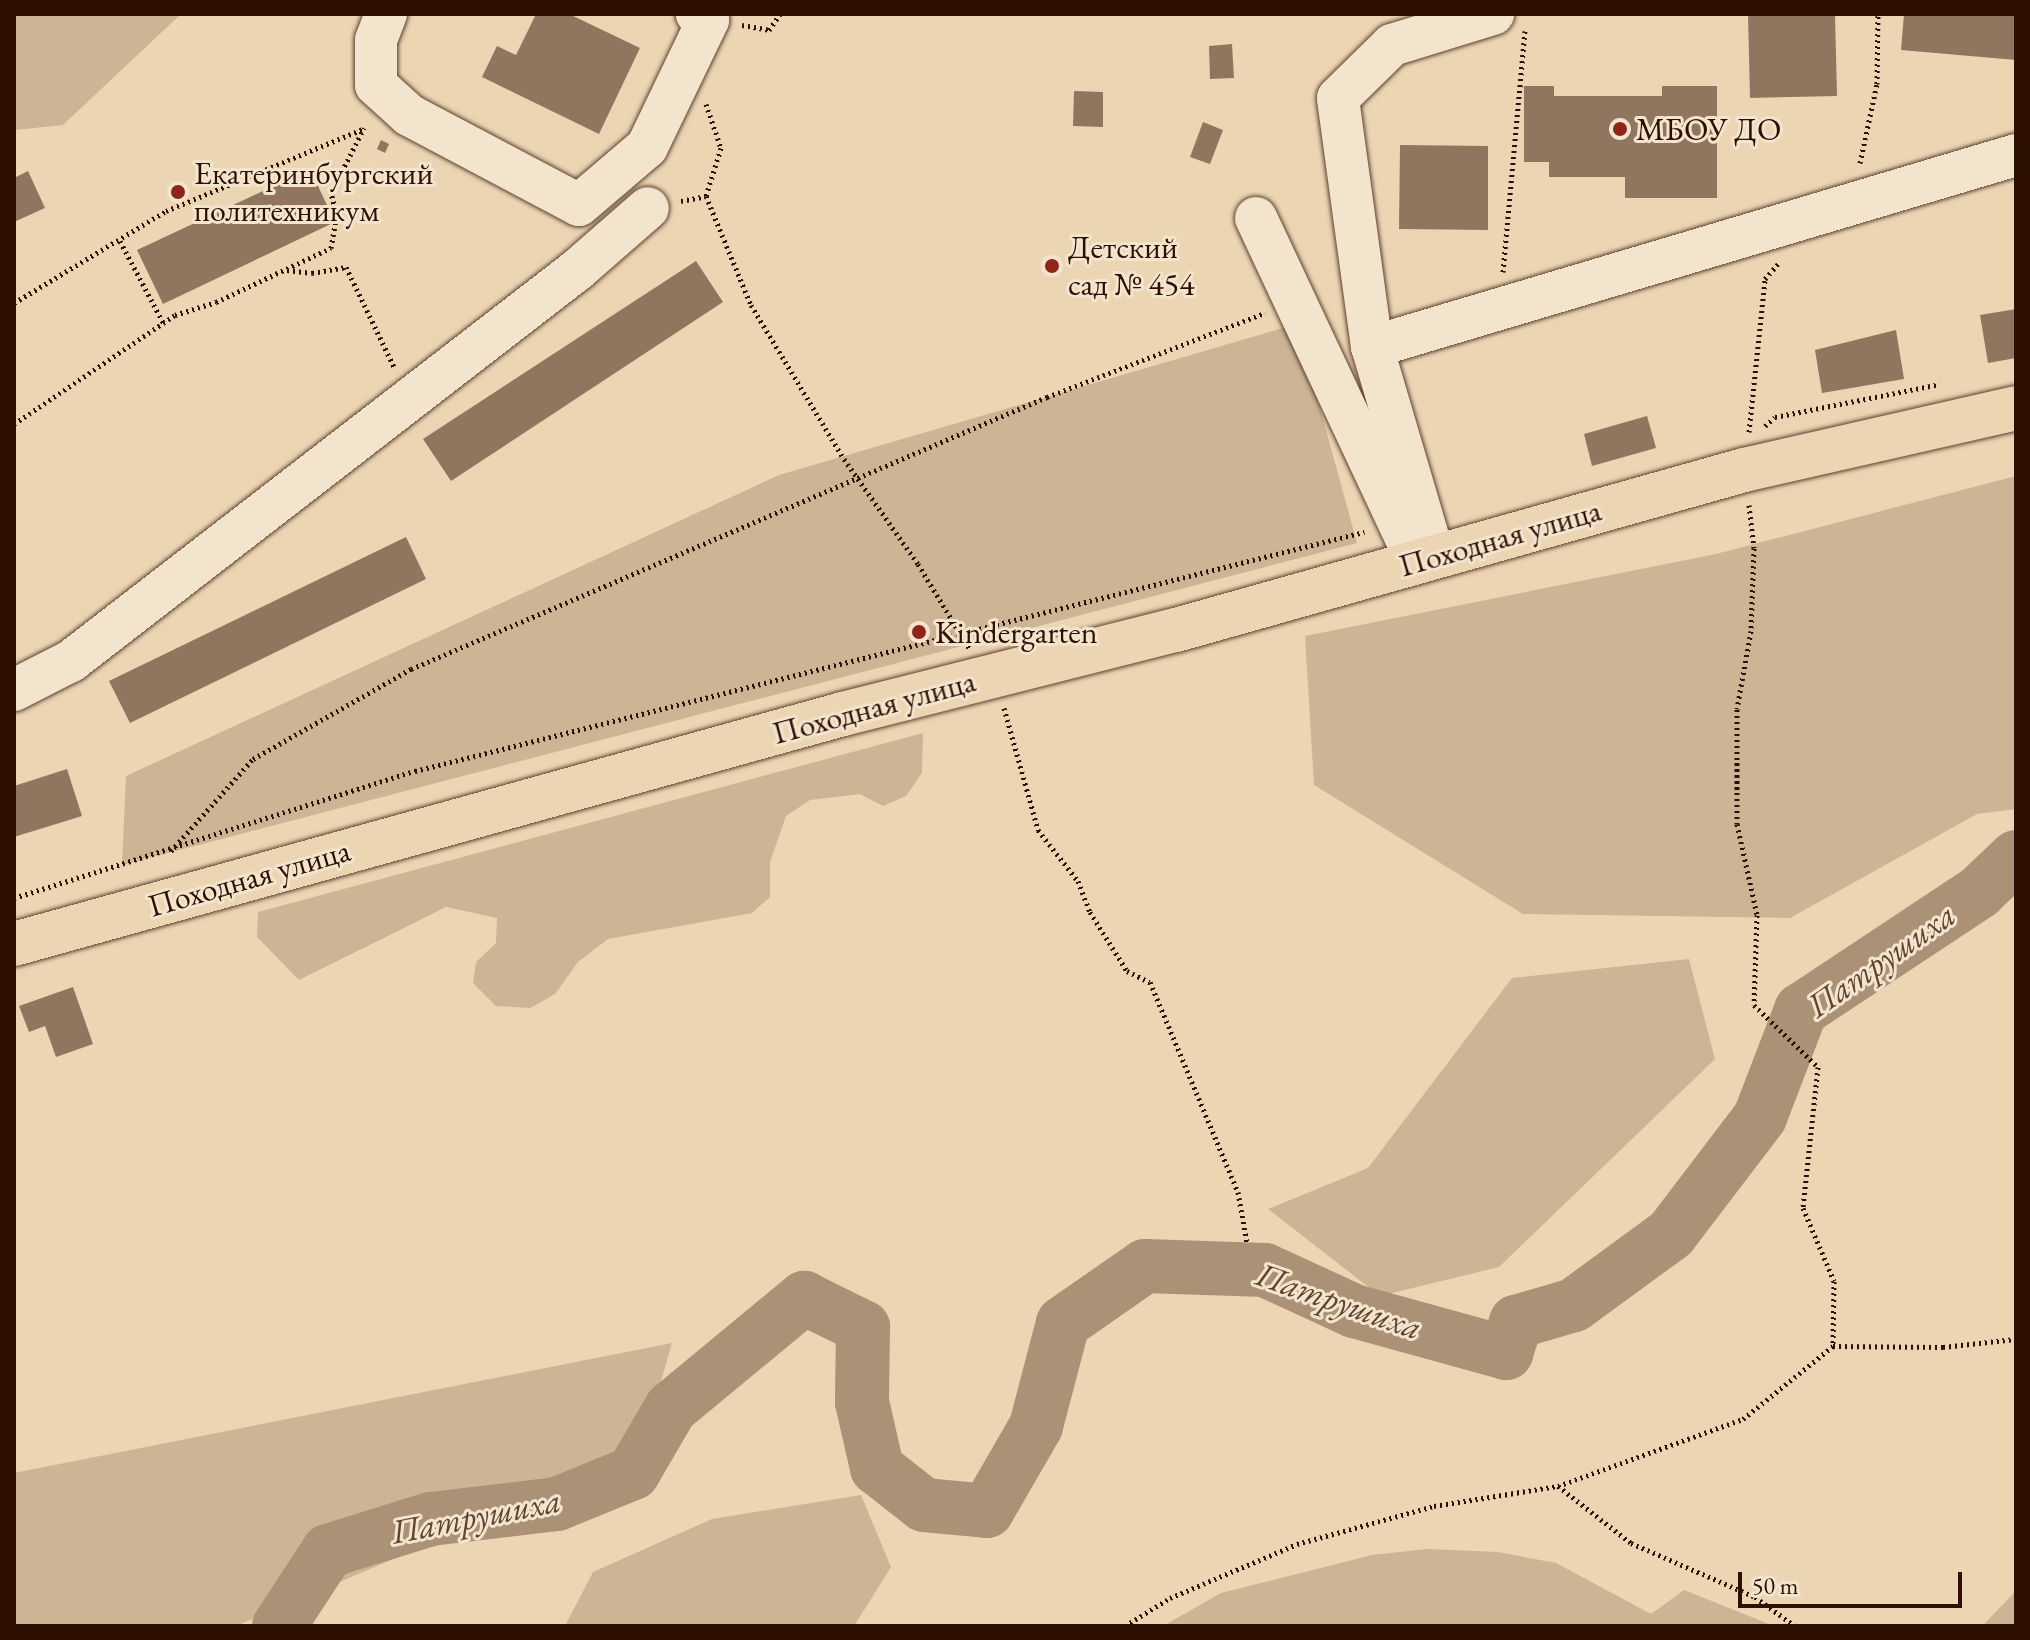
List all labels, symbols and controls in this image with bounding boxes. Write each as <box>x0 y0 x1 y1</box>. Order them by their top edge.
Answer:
place label: МБОУ ДО <box>1636 110 1781 148</box>
marker: МБОУ ДО <box>1611 120 1629 138</box>
place label: Екатеринбургский политехникум <box>194 155 433 230</box>
marker: Екатеринбургский политехникум <box>169 183 187 201</box>
place label: Детский сад № 454 <box>1068 229 1194 304</box>
marker: Детский сад № 454 <box>1043 257 1061 275</box>
street label: Походная улица <box>1394 491 1606 585</box>
place label: Kindergarten <box>935 613 1098 651</box>
marker: Kindergarten <box>910 623 928 641</box>
street label: Походная улица <box>768 661 980 753</box>
street label: Походная улица <box>143 831 355 925</box>
water label: Патрушиха <box>1799 894 1963 1026</box>
water label: Патрушиха <box>1251 1254 1427 1348</box>
water label: Патрушиха <box>388 1480 564 1552</box>
scale bar <box>1742 1556 1966 1606</box>
text: 50 m <box>1752 1570 1799 1601</box>

